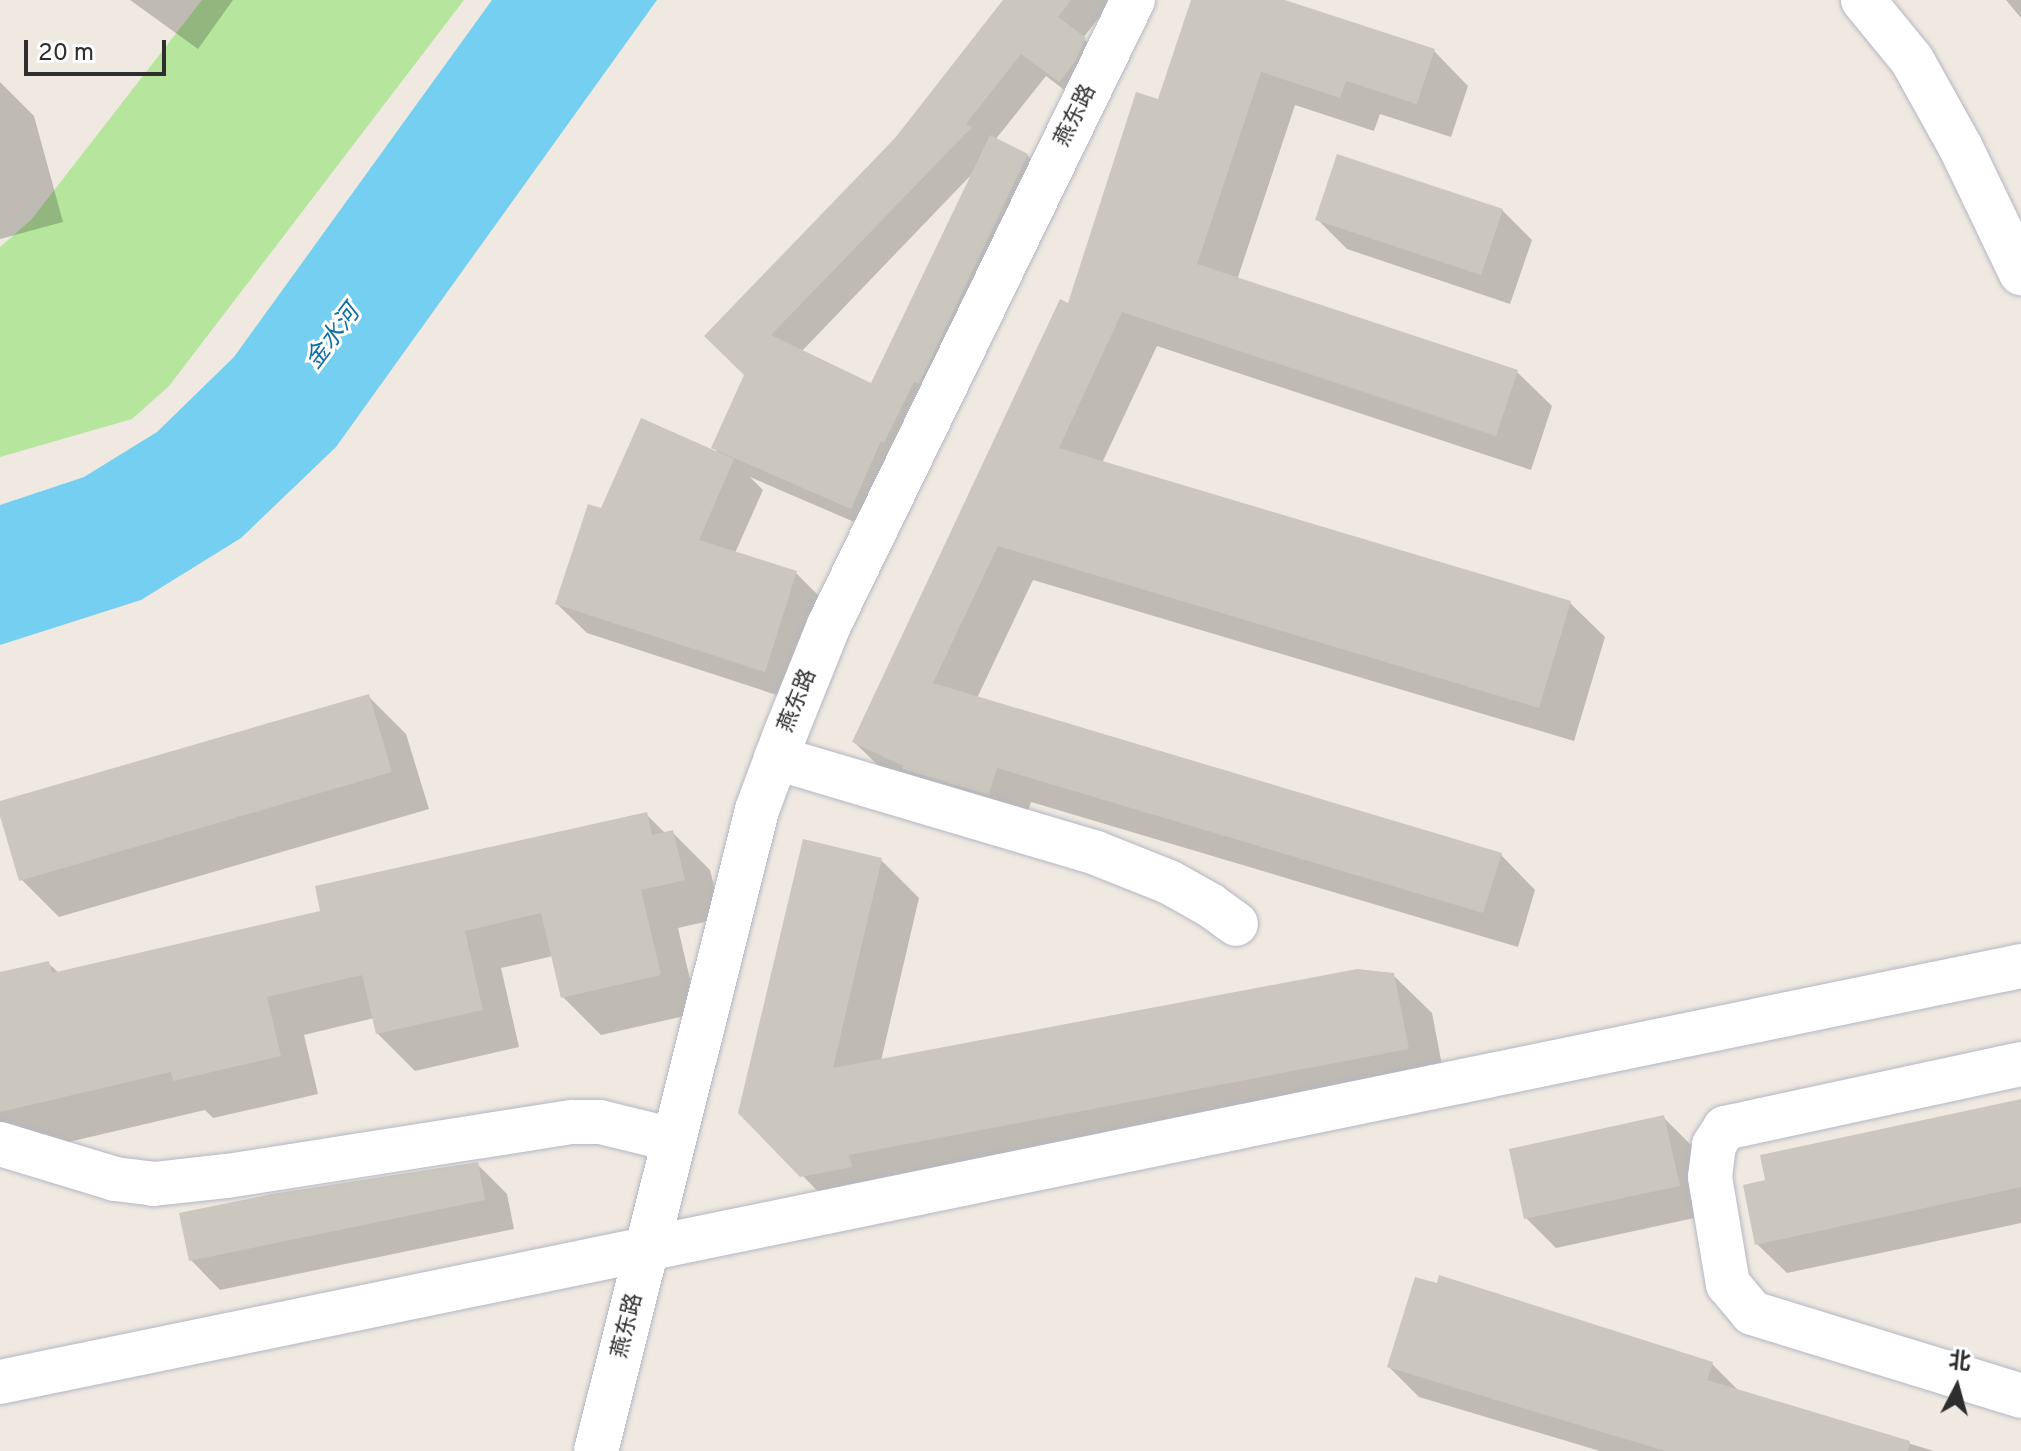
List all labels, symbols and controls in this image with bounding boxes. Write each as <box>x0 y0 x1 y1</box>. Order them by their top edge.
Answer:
scale bar <box>28 24 170 74</box>
text: 20 m <box>38 39 94 69</box>
street label: 燕东路 <box>1050 81 1102 151</box>
water label: 金水河 <box>301 301 367 375</box>
street label: 燕东路 <box>773 665 823 737</box>
street label: 燕东路 <box>607 1291 649 1361</box>
north arrow <box>1917 1347 1997 1427</box>
text: 北 <box>1947 1348 1972 1377</box>

